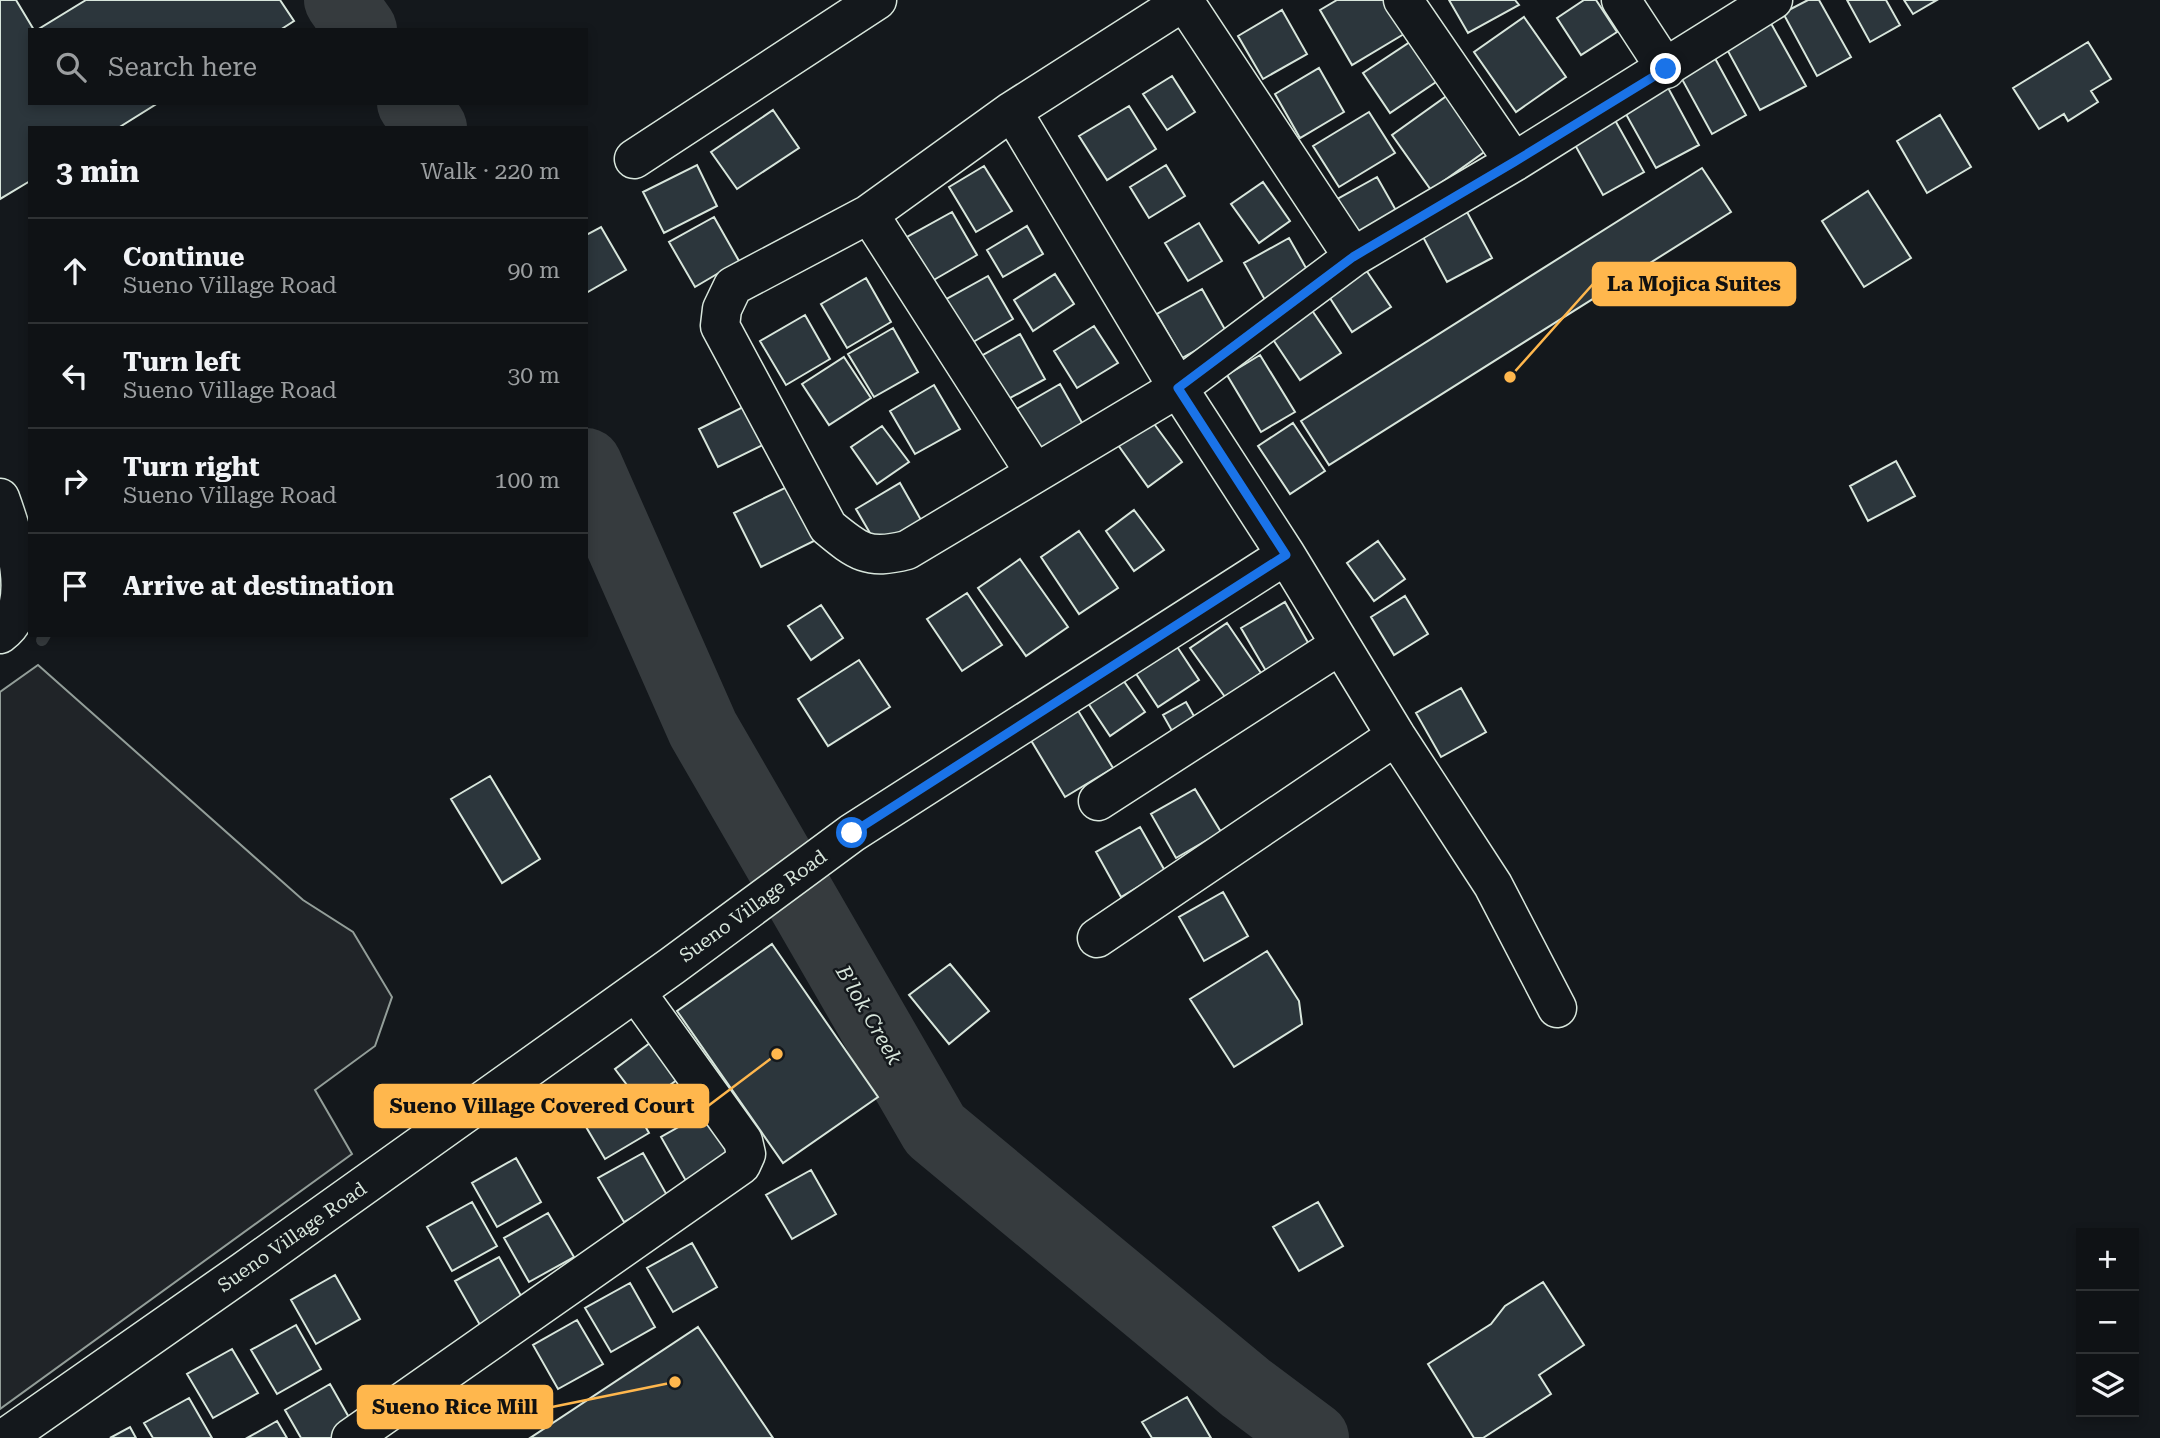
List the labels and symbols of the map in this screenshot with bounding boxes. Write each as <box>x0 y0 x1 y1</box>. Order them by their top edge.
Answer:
route end <box>1650 53 1681 84</box>
callout: La Mojica Suites <box>1593 263 1795 305</box>
text: La Mojica Suites <box>1607 272 1781 296</box>
route start <box>836 817 867 848</box>
street label: Sueno Village Road <box>675 845 831 967</box>
water label: B'lok Creek <box>831 960 907 1069</box>
callout: Sueno Village Covered Court <box>375 1085 708 1127</box>
text: Sueno Village Covered Court <box>389 1094 695 1118</box>
street label: Sueno Village Road <box>213 1177 371 1297</box>
callout: Sueno Rice Mill <box>358 1386 552 1428</box>
text: Sueno Rice Mill <box>372 1395 538 1419</box>

